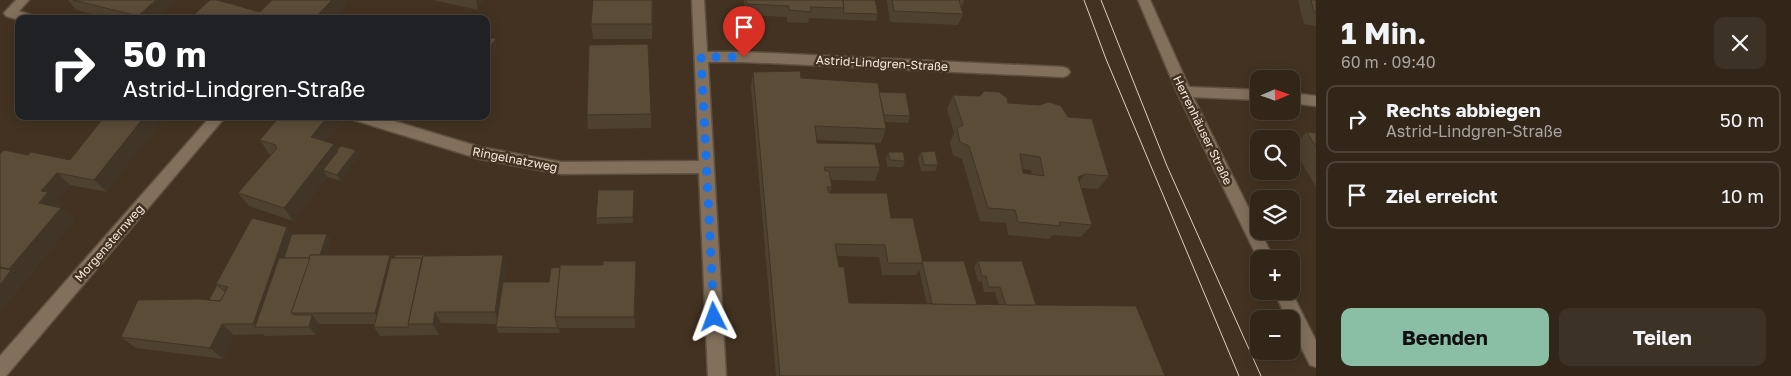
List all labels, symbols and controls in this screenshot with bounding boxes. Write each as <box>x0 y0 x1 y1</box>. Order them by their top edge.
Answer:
pin <box>723 6 765 57</box>
icon: arrive <box>730 13 758 41</box>
text: 1 Min. <box>1341 15 1427 51</box>
button: close <box>1714 17 1766 69</box>
text: 50 m <box>123 33 206 75</box>
icon: right <box>40 35 105 100</box>
street label: Astrid-Lindgren-Straße <box>816 52 948 74</box>
text: 60 m · 09:40 <box>1341 52 1436 72</box>
north arrow <box>1250 70 1300 120</box>
map controls <box>1250 70 1300 360</box>
street label: Herrenhäuser Straße <box>1170 73 1236 187</box>
text: Astrid-Lindgren-Straße <box>123 75 365 102</box>
text: Rechts abbiegen <box>1386 98 1541 121</box>
icon: right <box>1343 105 1371 133</box>
text: 50 m <box>1720 108 1764 131</box>
text: Astrid-Lindgren-Straße <box>1386 121 1562 141</box>
button: search <box>1250 130 1300 180</box>
street label: Ringelnatzweg <box>471 143 559 175</box>
icon: arrive <box>1343 181 1371 209</box>
text: Ziel erreicht <box>1386 184 1498 207</box>
text: 10 m <box>1721 184 1764 207</box>
button: layers <box>1250 190 1300 240</box>
street label: Morgensternweg <box>71 201 147 285</box>
button: + <box>1250 250 1300 300</box>
position arrow <box>687 290 739 342</box>
button: Beenden <box>1341 308 1549 366</box>
button: Teilen <box>1559 308 1766 366</box>
button: − <box>1250 310 1300 360</box>

